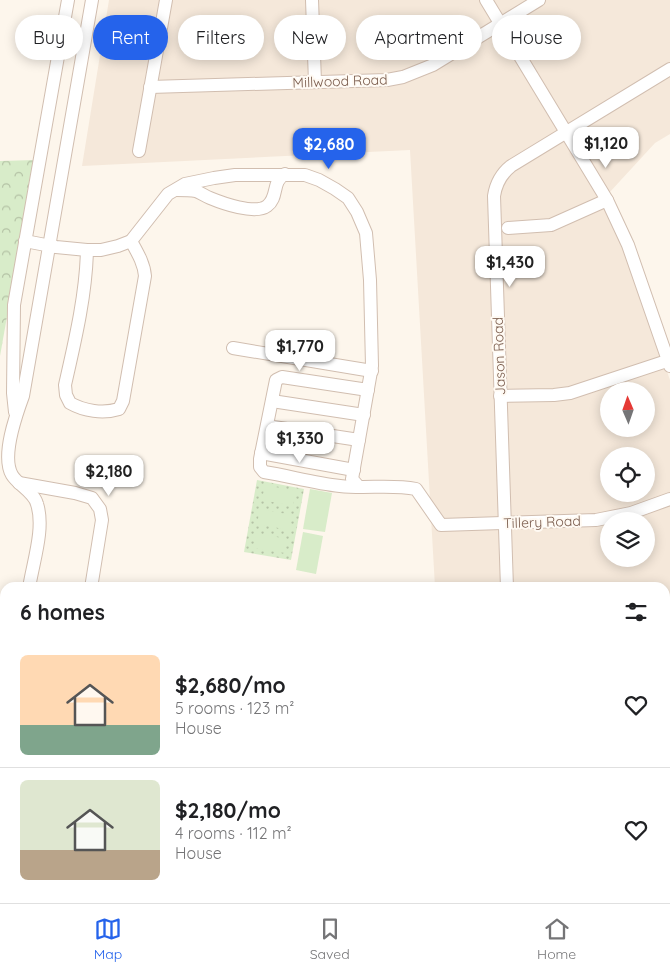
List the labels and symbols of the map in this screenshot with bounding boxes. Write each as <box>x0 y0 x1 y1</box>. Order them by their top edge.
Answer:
street label: Millwood Road <box>292 70 388 92</box>
pin: $1,120 <box>565 126 647 169</box>
pin: $2,680 <box>288 128 370 170</box>
pin: $1,430 <box>469 246 551 288</box>
street label: Jason Road <box>489 317 509 395</box>
pin: $1,770 <box>259 330 341 372</box>
north arrow <box>600 382 655 438</box>
pin: $1,330 <box>259 422 341 464</box>
pin: $2,180 <box>68 454 150 497</box>
street label: Tillery Road <box>503 512 581 532</box>

